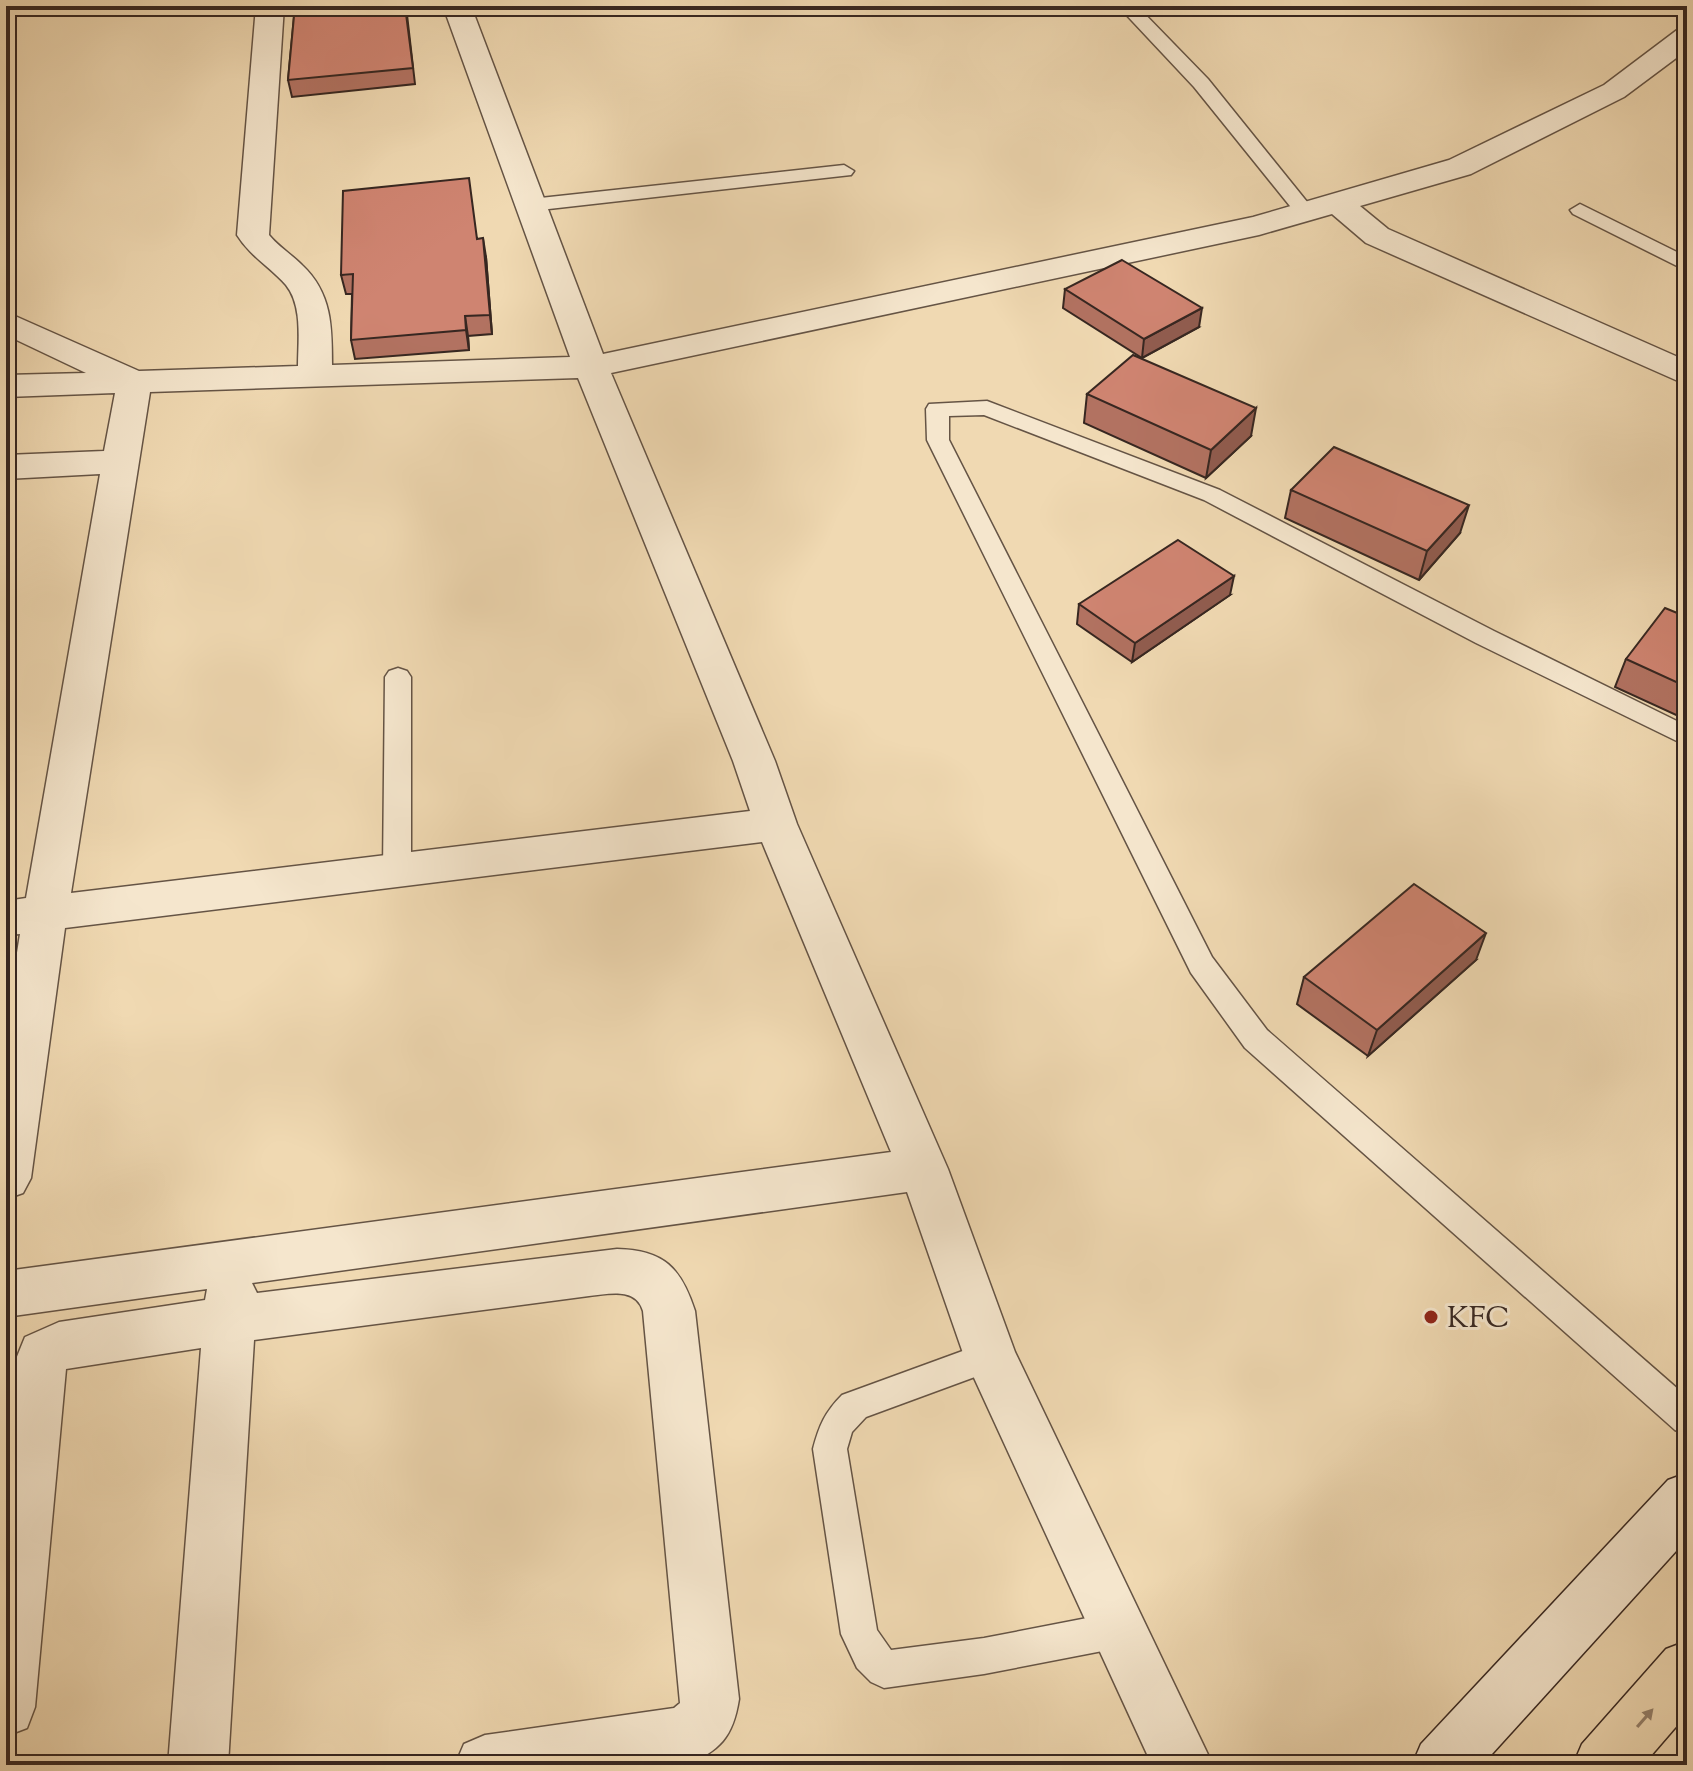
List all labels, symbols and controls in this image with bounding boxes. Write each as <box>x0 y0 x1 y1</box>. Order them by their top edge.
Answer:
place label: KFC <box>1447 1298 1510 1341</box>
marker: KFC <box>1422 1308 1440 1326</box>
one-way arrow <box>1636 1708 1653 1728</box>

